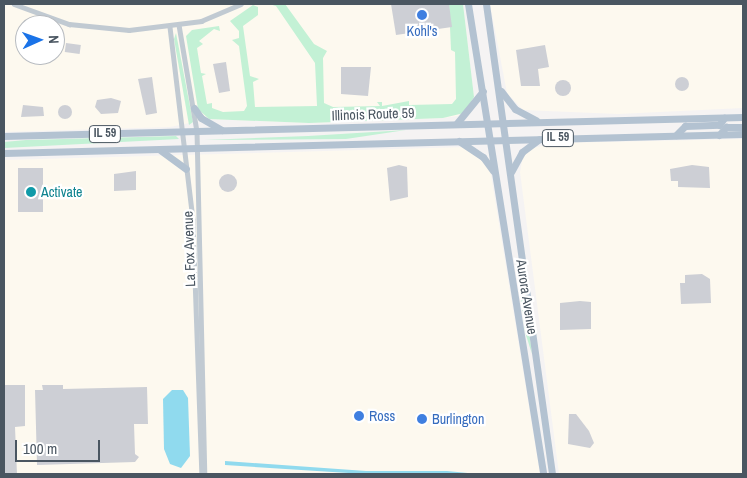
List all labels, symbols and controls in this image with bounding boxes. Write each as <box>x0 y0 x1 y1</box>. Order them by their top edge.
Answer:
marker: Kohl's <box>416 9 428 21</box>
north arrow <box>15 15 65 65</box>
place label: Kohl's <box>407 23 437 39</box>
text: N <box>45 35 63 44</box>
street label: Illinois Route 59 <box>331 104 415 124</box>
road number: IL 59 <box>89 125 121 144</box>
road number: IL 59 <box>542 128 574 148</box>
place label: Activate <box>41 184 82 200</box>
marker: Activate <box>25 186 37 198</box>
street label: La Fox Avenue <box>179 210 199 288</box>
street label: Aurora Avenue <box>513 258 541 336</box>
place label: Ross <box>369 408 395 424</box>
marker: Ross <box>353 410 365 422</box>
place label: Burlington <box>432 411 484 427</box>
marker: Burlington <box>416 413 428 425</box>
scale bar <box>18 430 102 462</box>
text: 100 m <box>23 438 57 459</box>

